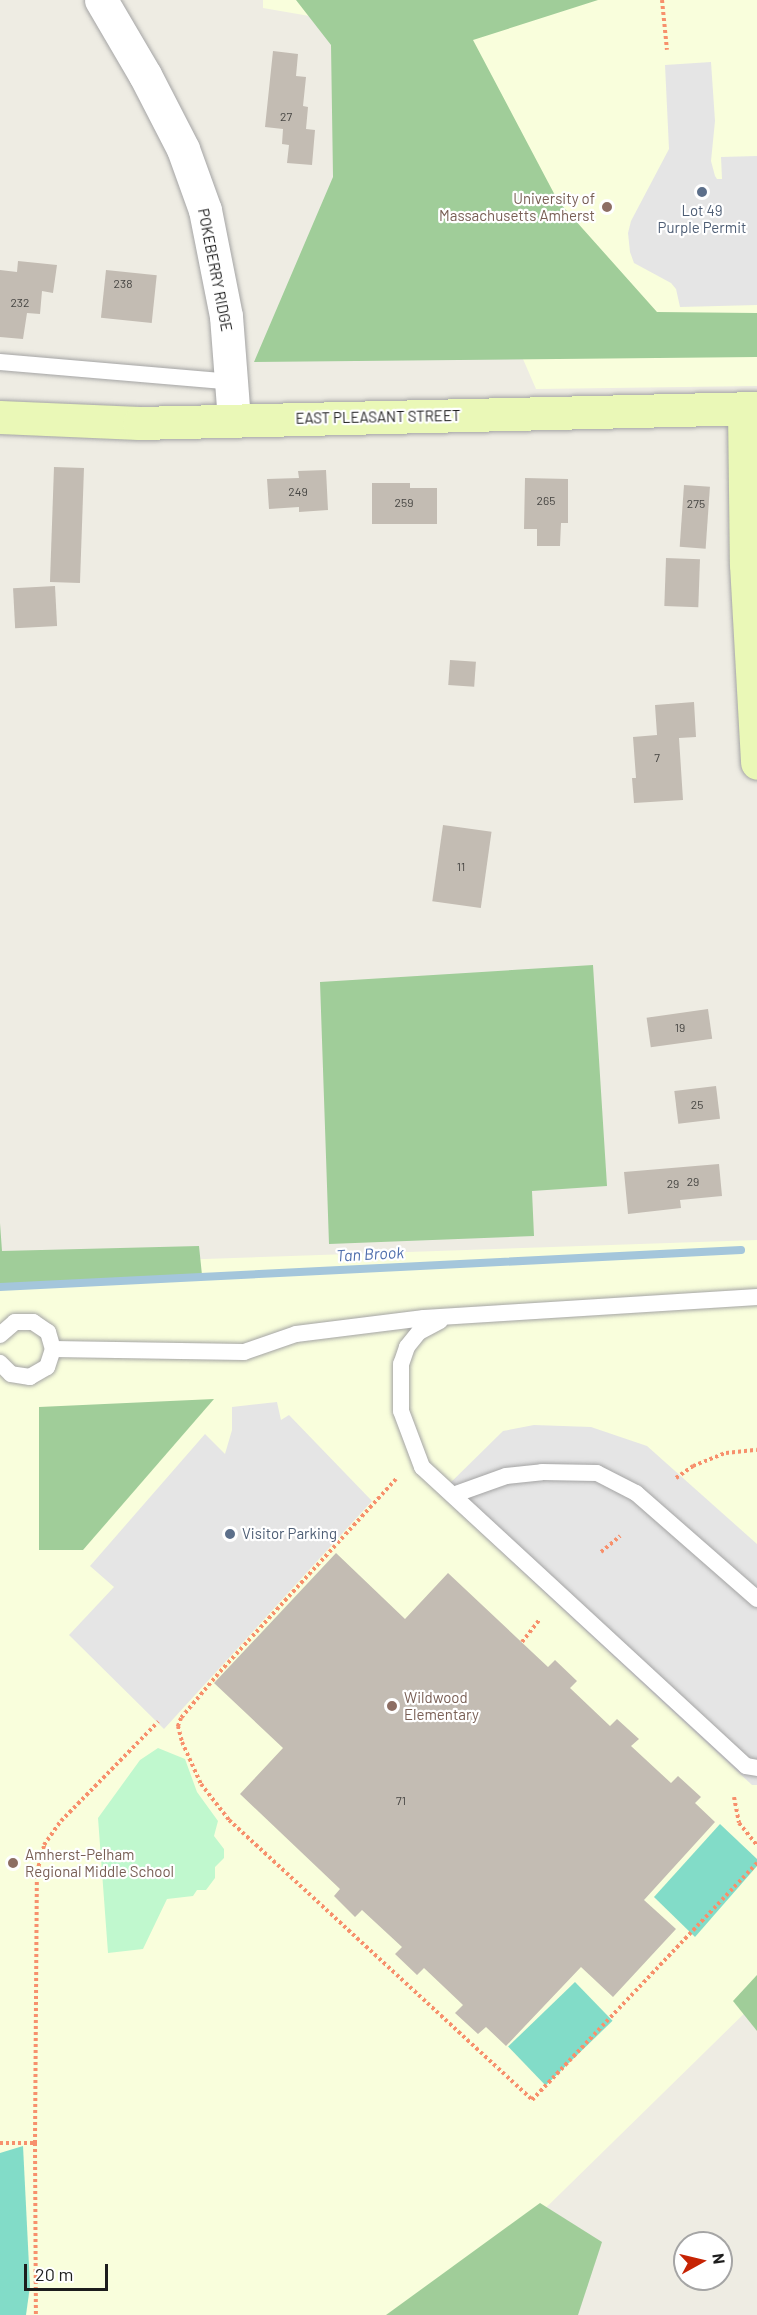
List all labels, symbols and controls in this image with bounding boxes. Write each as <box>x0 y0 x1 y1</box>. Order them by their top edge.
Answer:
house number: 27 <box>280 110 292 124</box>
marker: Lot 49 Purple Permit <box>695 185 709 199</box>
place label: University of Massachusetts Amherst <box>439 189 595 224</box>
marker: University of Massachusetts Amherst <box>600 200 614 214</box>
place label: Lot 49 Purple Permit <box>658 201 746 236</box>
street label: POKEBERRY RIDGE <box>194 207 236 333</box>
house number: 238 <box>114 277 132 291</box>
house number: 232 <box>11 296 29 310</box>
street label: EAST PLEASANT STREET <box>295 407 461 427</box>
house number: 249 <box>288 485 308 499</box>
house number: 265 <box>537 494 555 508</box>
house number: 259 <box>395 496 413 510</box>
house number: 275 <box>687 497 705 511</box>
house number: 7 <box>654 751 660 765</box>
house number: 11 <box>457 860 465 874</box>
house number: 19 <box>675 1021 685 1035</box>
house number: 25 <box>691 1098 703 1112</box>
house number: 29 <box>687 1175 699 1189</box>
house number: 29 <box>667 1177 679 1191</box>
water label: Tan Brook <box>336 1243 404 1265</box>
place label: Visitor Parking <box>242 1525 337 1543</box>
marker: Visitor Parking <box>223 1527 237 1541</box>
place label: Wildwood Elementary <box>404 1688 479 1723</box>
marker: Wildwood Elementary <box>385 1699 399 1713</box>
house number: 71 <box>396 1794 406 1808</box>
place label: Amherst-Pelham Regional Middle School <box>25 1845 174 1880</box>
marker: Amherst-Pelham Regional Middle School <box>6 1856 20 1870</box>
north arrow <box>673 2231 733 2291</box>
scale bar <box>27 2252 111 2290</box>
text: N <box>709 2252 729 2265</box>
text: 20 m <box>35 2263 73 2285</box>

